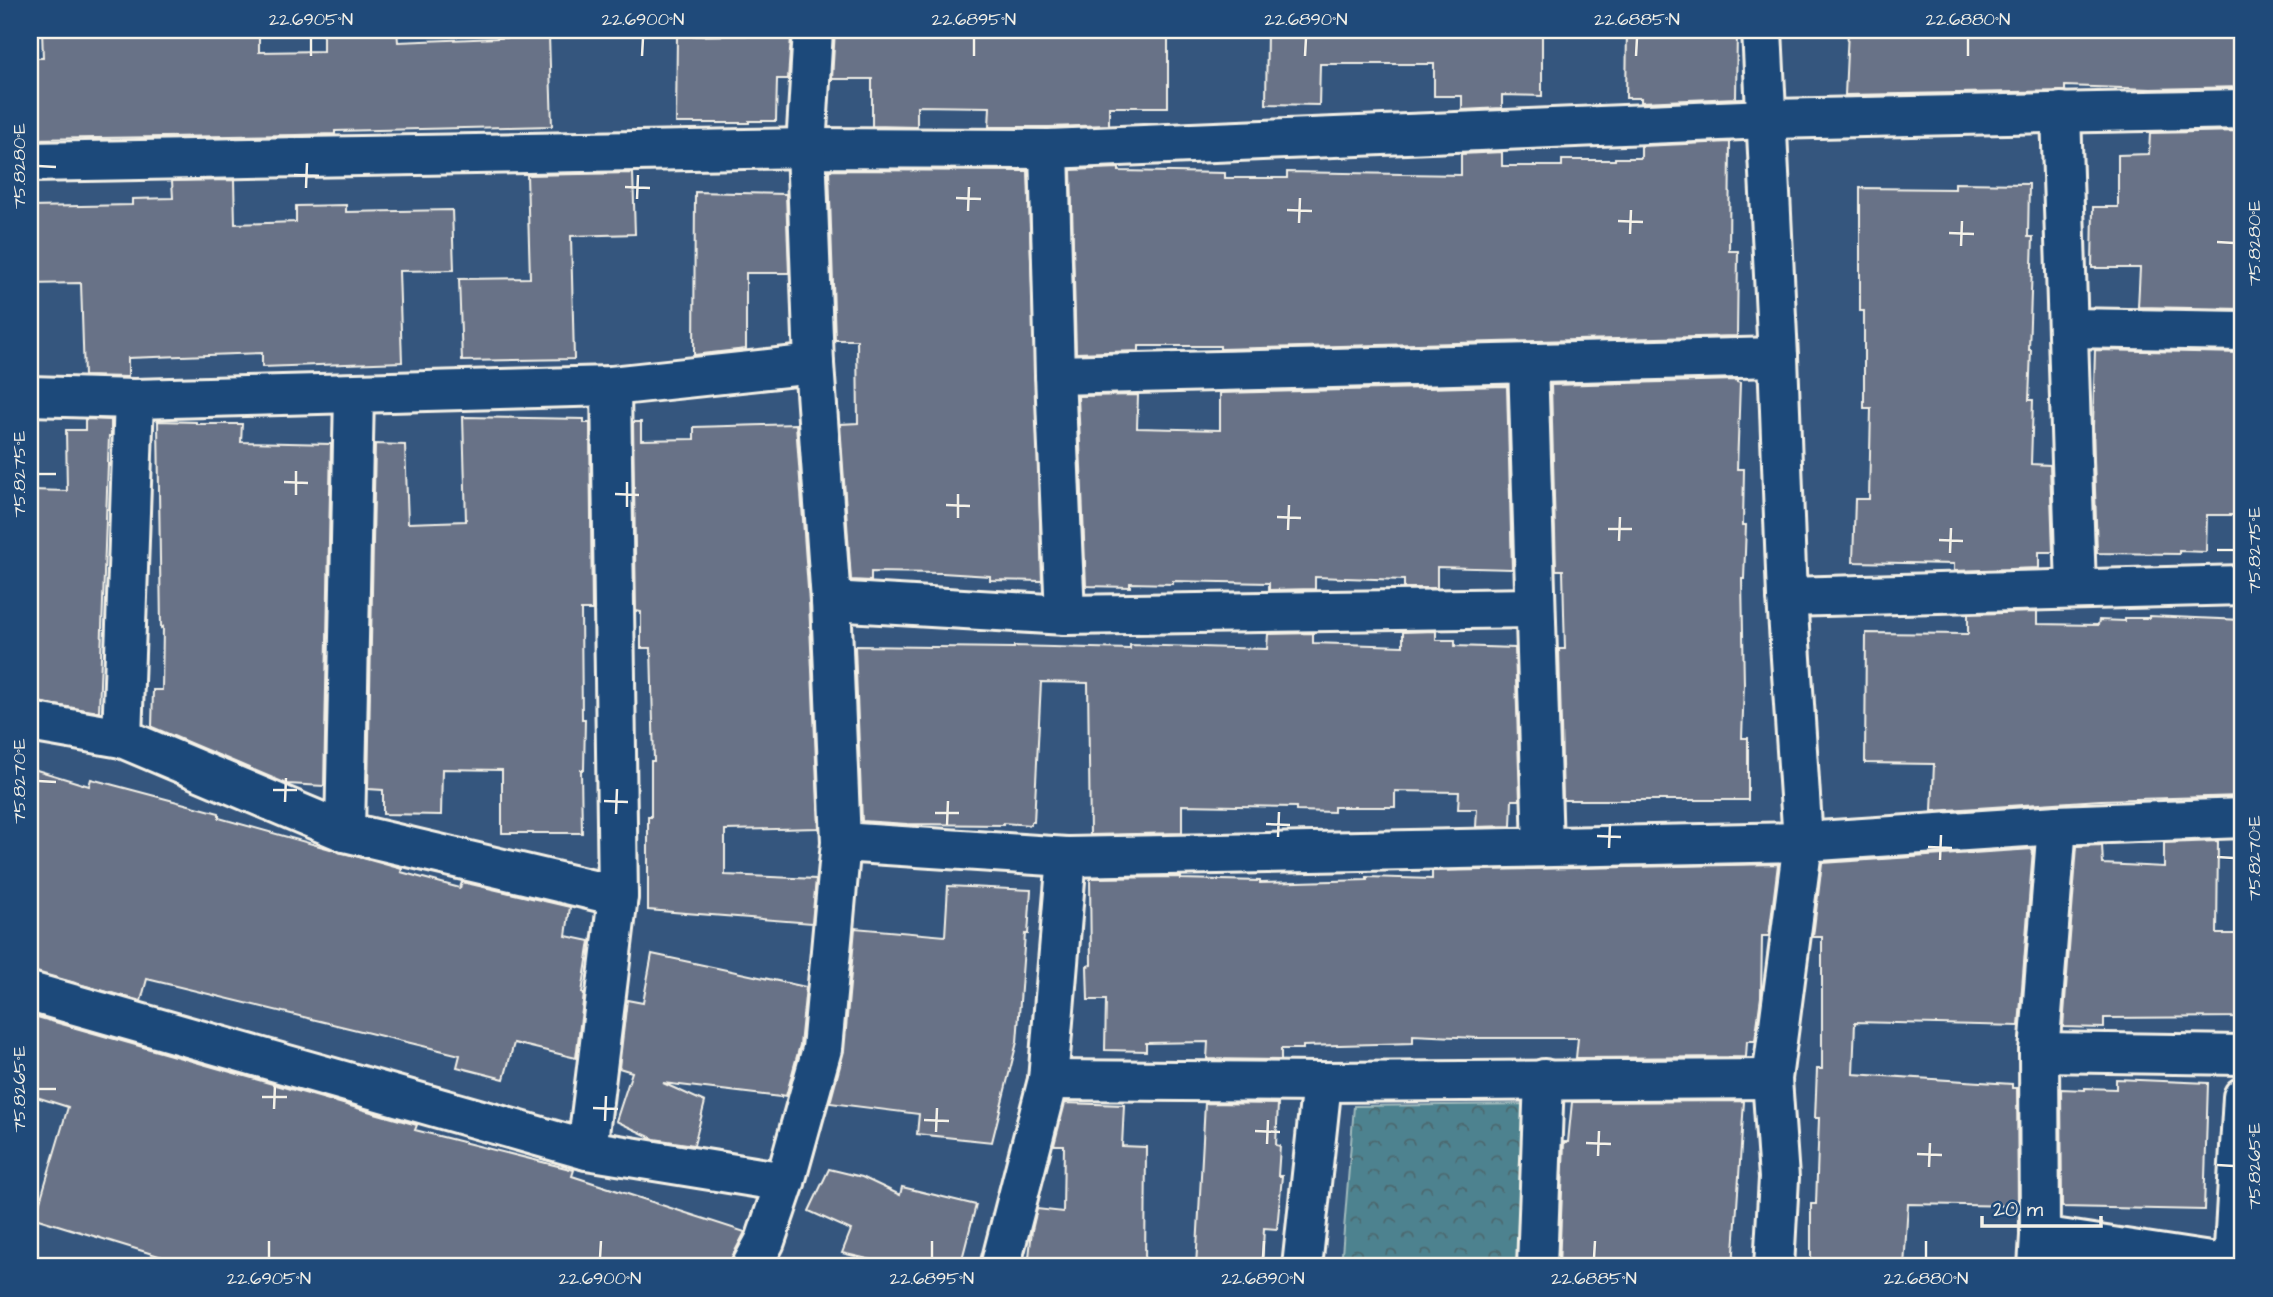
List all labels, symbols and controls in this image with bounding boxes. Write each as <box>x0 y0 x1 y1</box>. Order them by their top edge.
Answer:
text: 22.6905°N <box>269 7 353 32</box>
text: 22.6900°N <box>602 7 684 32</box>
text: 22.6895°N <box>932 7 1016 32</box>
text: 22.6890°N <box>1265 7 1347 32</box>
text: 22.6885°N <box>1594 7 1680 32</box>
text: 22.6880°N <box>1926 7 2010 32</box>
text: 75.8280°E <box>7 123 32 209</box>
text: 75.8280°E <box>2242 200 2267 286</box>
text: 75.8275°E <box>7 430 32 517</box>
text: 75.8275°E <box>2242 506 2267 593</box>
text: 75.8270°E <box>7 738 32 824</box>
text: 75.8270°E <box>2242 815 2267 901</box>
text: 75.8265°E <box>7 1045 32 1132</box>
text: 75.8265°E <box>2242 1122 2267 1209</box>
scale bar <box>1982 1185 2102 1229</box>
text: 20 m <box>1993 1195 2044 1224</box>
text: 22.6905°N <box>227 1266 311 1291</box>
text: 22.6900°N <box>559 1266 641 1291</box>
text: 22.6895°N <box>890 1266 974 1291</box>
text: 22.6890°N <box>1222 1266 1304 1291</box>
text: 22.6885°N <box>1551 1266 1637 1291</box>
text: 22.6880°N <box>1884 1266 1968 1291</box>

